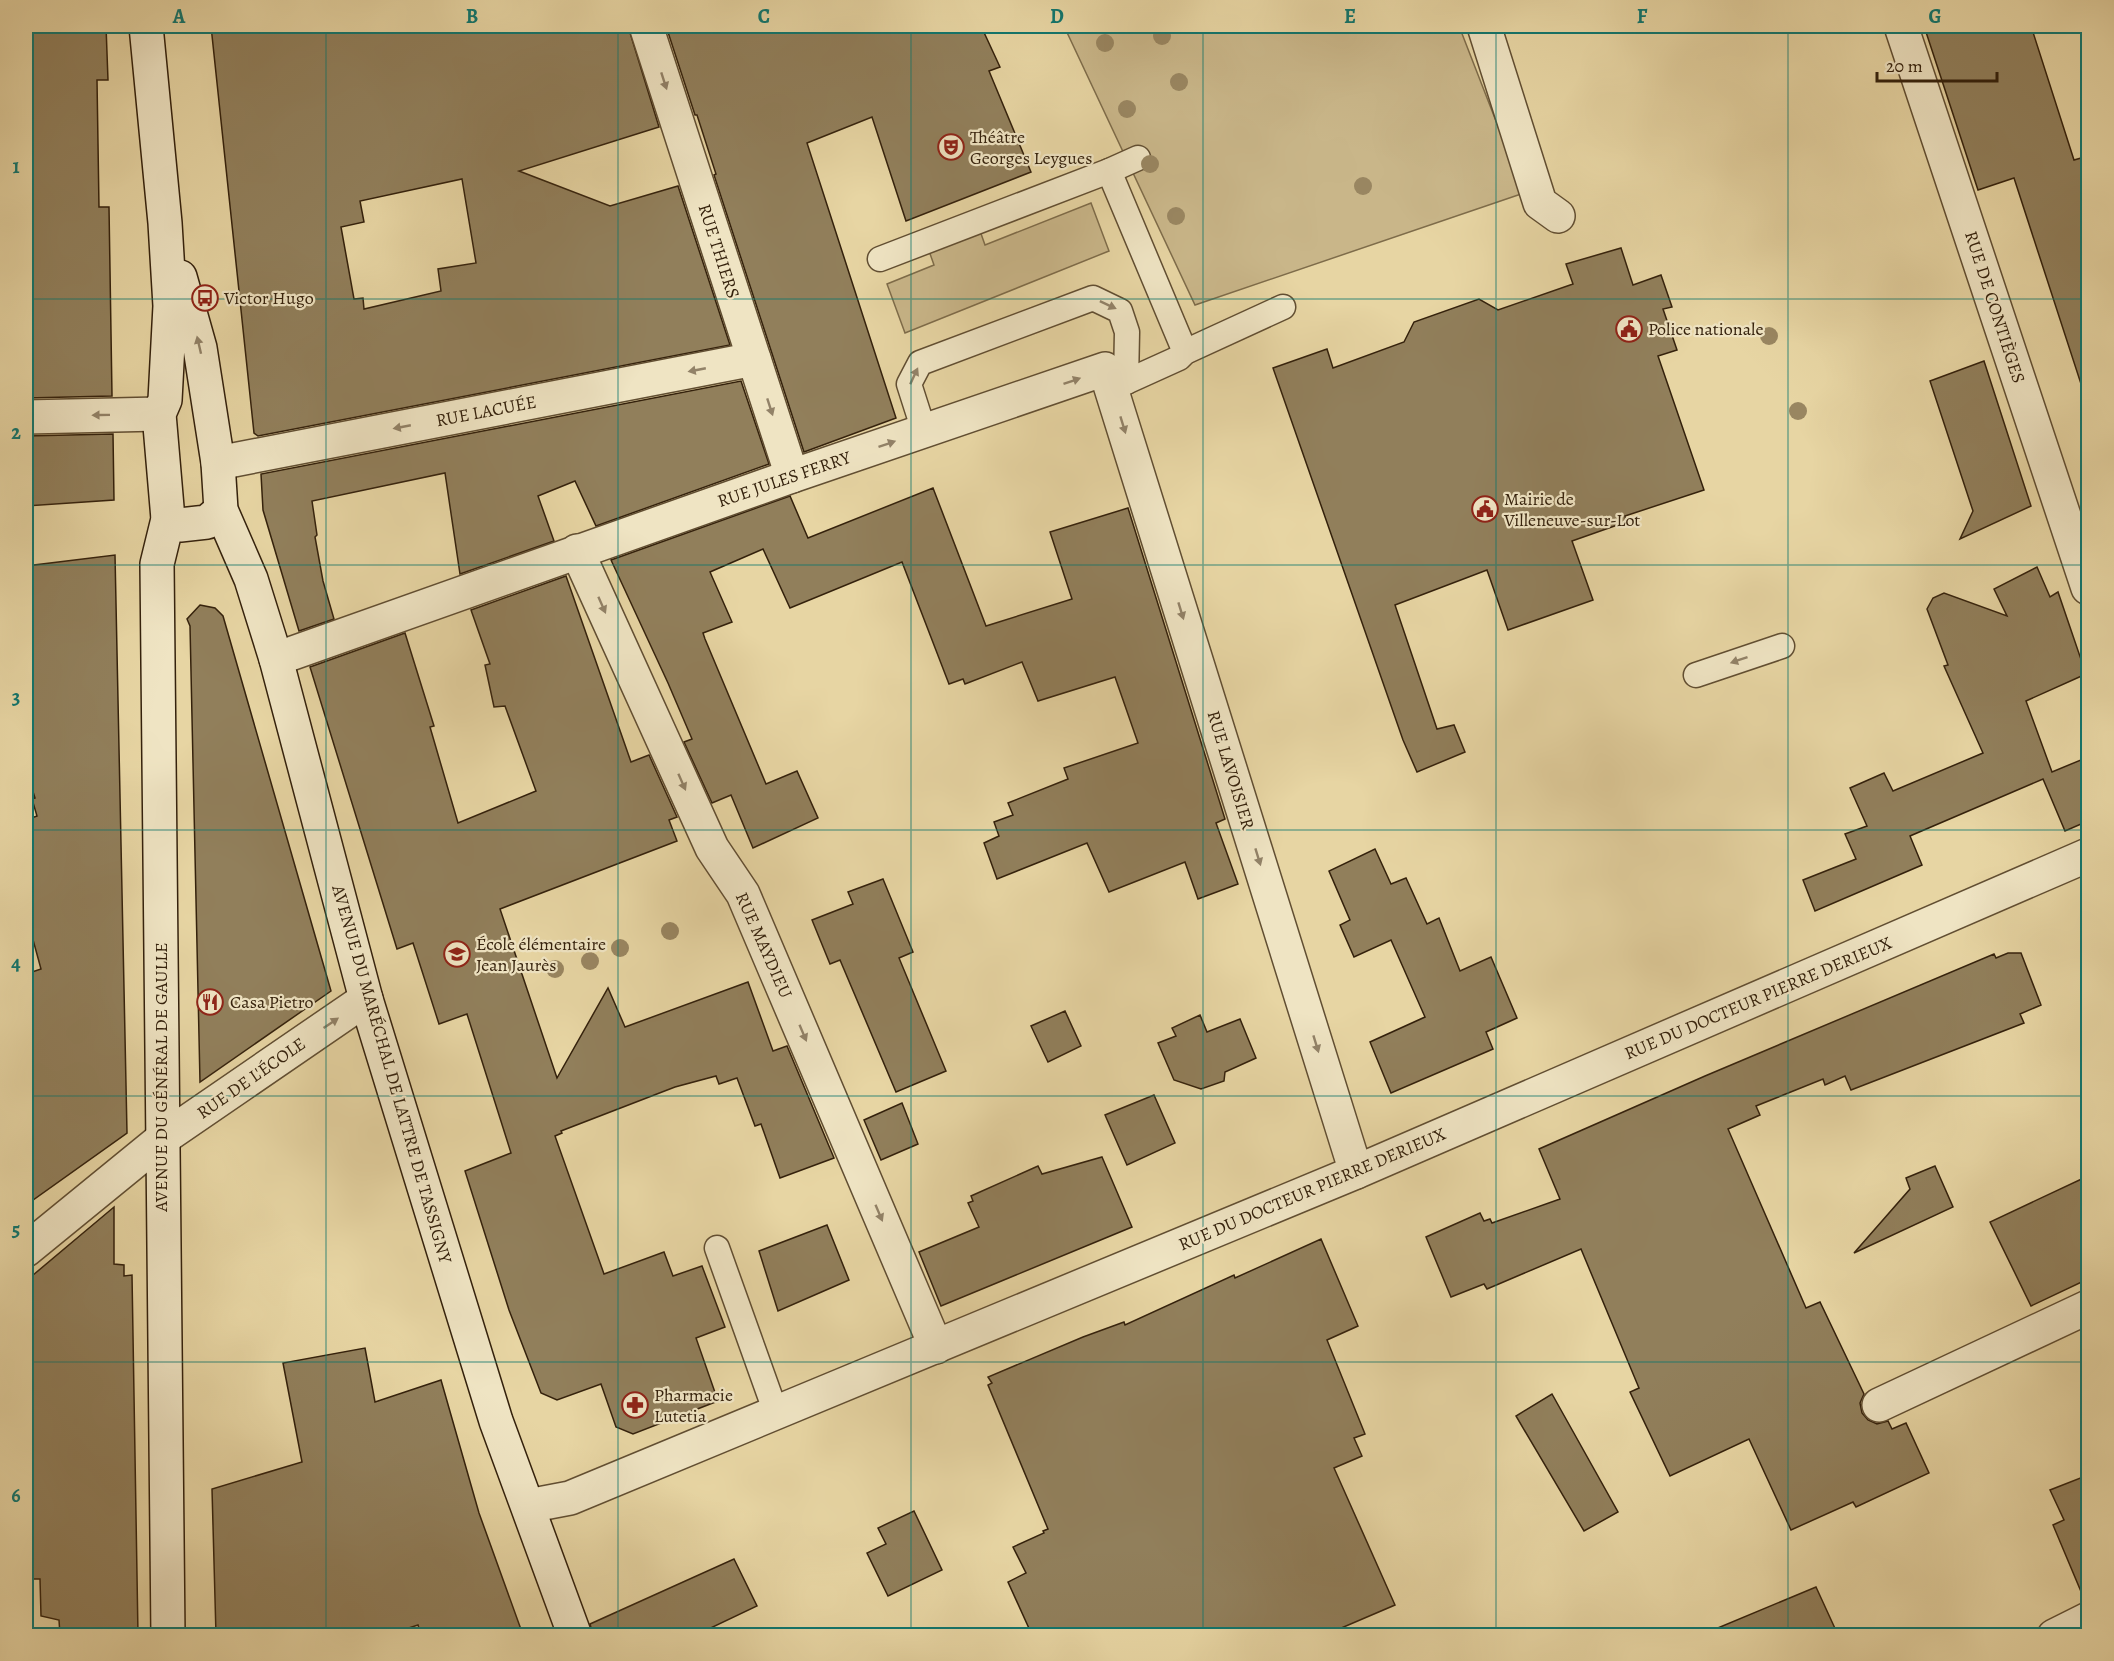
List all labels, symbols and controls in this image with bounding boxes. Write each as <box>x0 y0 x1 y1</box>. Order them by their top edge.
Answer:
text: A <box>172 3 186 30</box>
text: B <box>466 3 478 30</box>
text: C <box>758 3 770 30</box>
text: D <box>1050 3 1064 30</box>
text: E <box>1344 3 1356 30</box>
text: F <box>1637 3 1648 30</box>
text: G <box>1928 3 1942 30</box>
scale bar <box>1877 45 1997 83</box>
text: 20 m <box>1886 54 1923 78</box>
one-way arrow <box>660 72 670 90</box>
place label: Théâtre Georges Leygues <box>970 125 1092 170</box>
theatre icon: Théâtre Georges Leygues <box>936 132 966 162</box>
text: 1 <box>12 153 20 180</box>
street label: RUE THIERS <box>692 201 746 301</box>
street label: RUE DE CONTIÈGES <box>1959 228 2031 386</box>
bus stop icon: Victor Hugo <box>190 283 220 313</box>
place label: Victor Hugo <box>223 286 314 310</box>
one-way arrow <box>1100 301 1117 310</box>
public building icon: Police nationale <box>1614 314 1644 344</box>
place label: Police nationale <box>1648 317 1763 341</box>
one-way arrow <box>193 336 203 354</box>
one-way arrow <box>687 366 706 375</box>
one-way arrow <box>909 367 919 385</box>
one-way arrow <box>1063 375 1081 385</box>
street label: RUE LACUÉE <box>434 390 538 432</box>
one-way arrow <box>765 398 775 416</box>
one-way arrow <box>91 410 110 420</box>
one-way arrow <box>1119 416 1128 434</box>
text: 2 <box>11 419 21 446</box>
one-way arrow <box>393 423 412 432</box>
one-way arrow <box>878 438 896 448</box>
street label: RUE JULES FERRY <box>714 445 855 513</box>
place label: Mairie de Villeneuve-sur-Lot <box>1503 487 1640 532</box>
public building icon: Mairie de Villeneuve-sur-Lot <box>1470 494 1500 524</box>
one-way arrow <box>597 596 606 613</box>
one-way arrow <box>1177 602 1186 620</box>
one-way arrow <box>1730 656 1748 666</box>
text: 3 <box>12 684 20 711</box>
street label: RUE LAVOISIER <box>1201 707 1261 833</box>
one-way arrow <box>678 774 687 791</box>
one-way arrow <box>1254 849 1263 867</box>
street label: AVENUE DU MARÉCHAL DE LATTRE DE TASSIGNY <box>326 881 458 1267</box>
street label: RUE MAYDIEU <box>730 888 798 1002</box>
street label: RUE DU DOCTEUR PIERRE DERIEUX <box>1621 931 1895 1065</box>
place label: École élémentaire Jean Jaurès <box>476 932 606 977</box>
school or university icon: École élémentaire Jean Jaurès <box>442 939 472 969</box>
street label: AVENUE DU GÉNÉRAL DE GAULLE <box>149 942 173 1213</box>
text: 4 <box>11 950 21 977</box>
restaurant icon: Casa Pietro <box>195 987 225 1017</box>
place label: Casa Pietro <box>230 990 313 1014</box>
one-way arrow <box>323 1017 339 1029</box>
one-way arrow <box>798 1024 808 1042</box>
street label: RUE DE L'ÉCOLE <box>192 1032 310 1124</box>
one-way arrow <box>1312 1035 1321 1053</box>
street label: RUE DU DOCTEUR PIERRE DERIEUX <box>1175 1122 1449 1256</box>
one-way arrow <box>874 1204 884 1222</box>
text: 5 <box>12 1216 20 1243</box>
place label: Pharmacie Lutetia <box>654 1383 733 1428</box>
pharmacy icon: Pharmacie Lutetia <box>620 1390 650 1420</box>
text: 6 <box>11 1482 21 1509</box>

